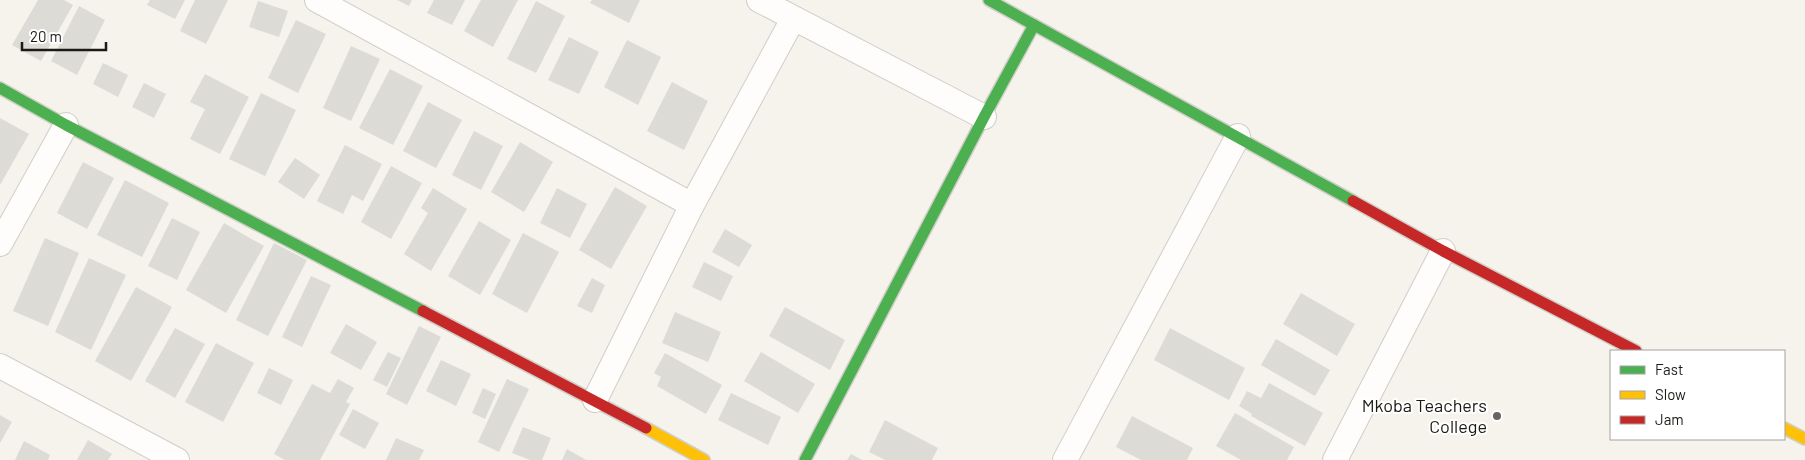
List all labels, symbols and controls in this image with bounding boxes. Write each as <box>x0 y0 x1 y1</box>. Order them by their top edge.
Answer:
scale bar <box>22 20 106 52</box>
text: 20 m <box>30 27 62 45</box>
legend <box>1610 350 1785 440</box>
text: Fast <box>1655 360 1683 378</box>
text: Slow <box>1655 385 1686 403</box>
place label: Mkoba Teachers College <box>1362 394 1487 437</box>
marker: Mkoba Teachers College <box>1491 410 1503 422</box>
text: Jam <box>1655 410 1684 428</box>

